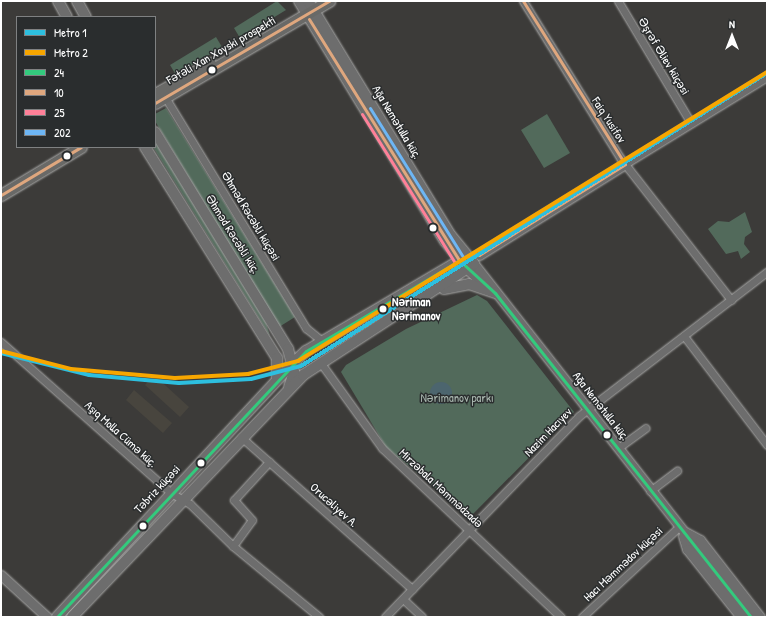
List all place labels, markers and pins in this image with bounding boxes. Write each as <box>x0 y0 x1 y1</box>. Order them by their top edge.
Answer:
unlabelled marker <box>207 65 217 75</box>
unlabelled marker <box>62 151 72 161</box>
unlabelled marker <box>428 223 438 233</box>
place label: Nəriman Nərimanov <box>392 295 440 323</box>
marker: Nəriman Nərimanov <box>377 303 389 315</box>
unlabelled marker <box>602 430 612 440</box>
unlabelled marker <box>196 458 206 468</box>
unlabelled marker <box>138 521 148 531</box>

